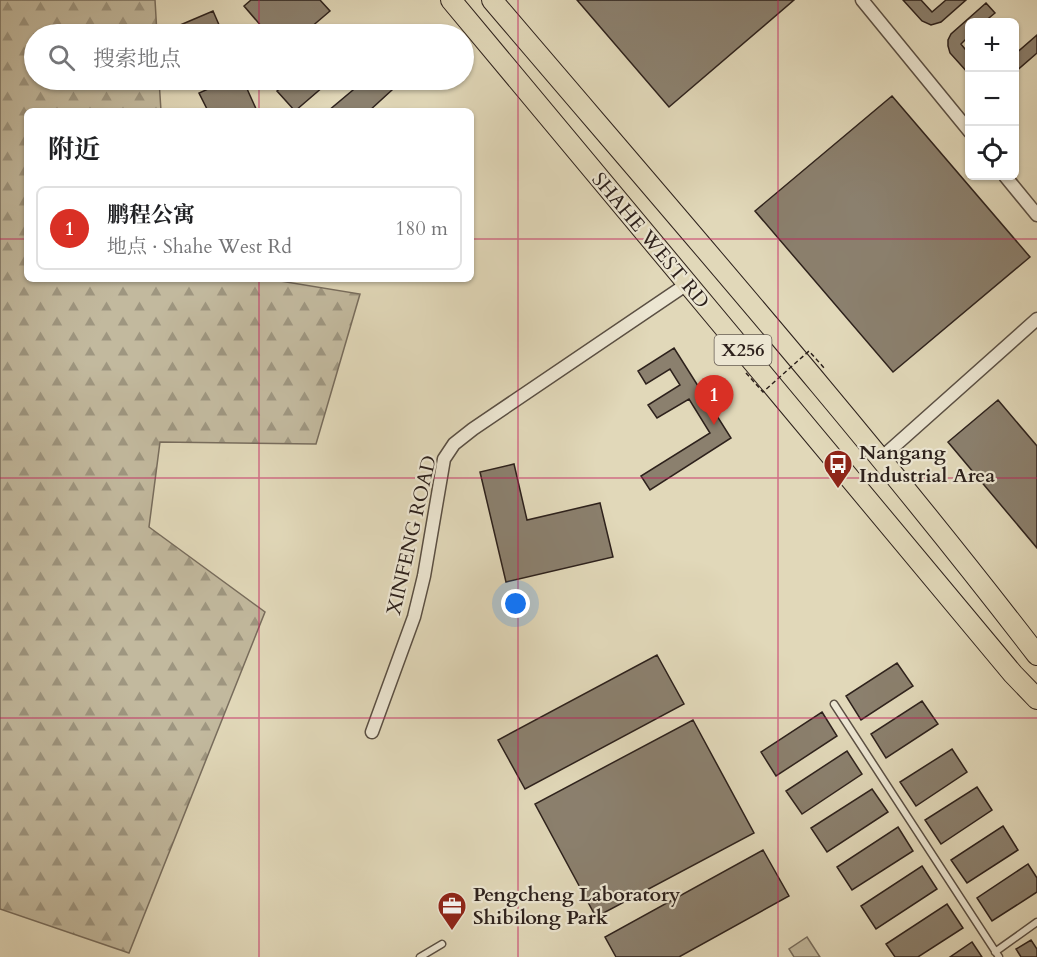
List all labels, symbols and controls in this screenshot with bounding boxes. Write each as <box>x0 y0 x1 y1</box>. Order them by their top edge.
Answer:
map controls <box>965 18 1019 180</box>
button: + <box>965 18 1019 72</box>
search box <box>24 24 474 90</box>
icon: search <box>45 41 78 74</box>
text: 搜索地点 <box>93 44 181 74</box>
button: − <box>965 72 1019 126</box>
button: locate <box>965 126 1019 180</box>
text: 附近 <box>48 132 100 167</box>
street label: SHAHE WEST RD <box>586 167 716 314</box>
text: 鹏程公寓 <box>107 200 195 230</box>
text: 1 <box>64 215 75 242</box>
text: 180 m <box>395 215 448 242</box>
text: 地点 · Shahe West Rd <box>107 233 292 260</box>
road number: X256 <box>714 335 771 365</box>
pin: 1 <box>694 376 734 425</box>
place label: Nangang Industrial Area <box>859 439 995 489</box>
bus stop icon: Nangang Industrial Area <box>822 448 854 490</box>
street label: XINFENG ROAD <box>380 453 443 618</box>
your location <box>501 589 530 618</box>
place label: Pengcheng Laboratory Shibilong Park <box>473 881 681 931</box>
office icon: Pengcheng Laboratory Shibilong Park <box>436 890 468 932</box>

